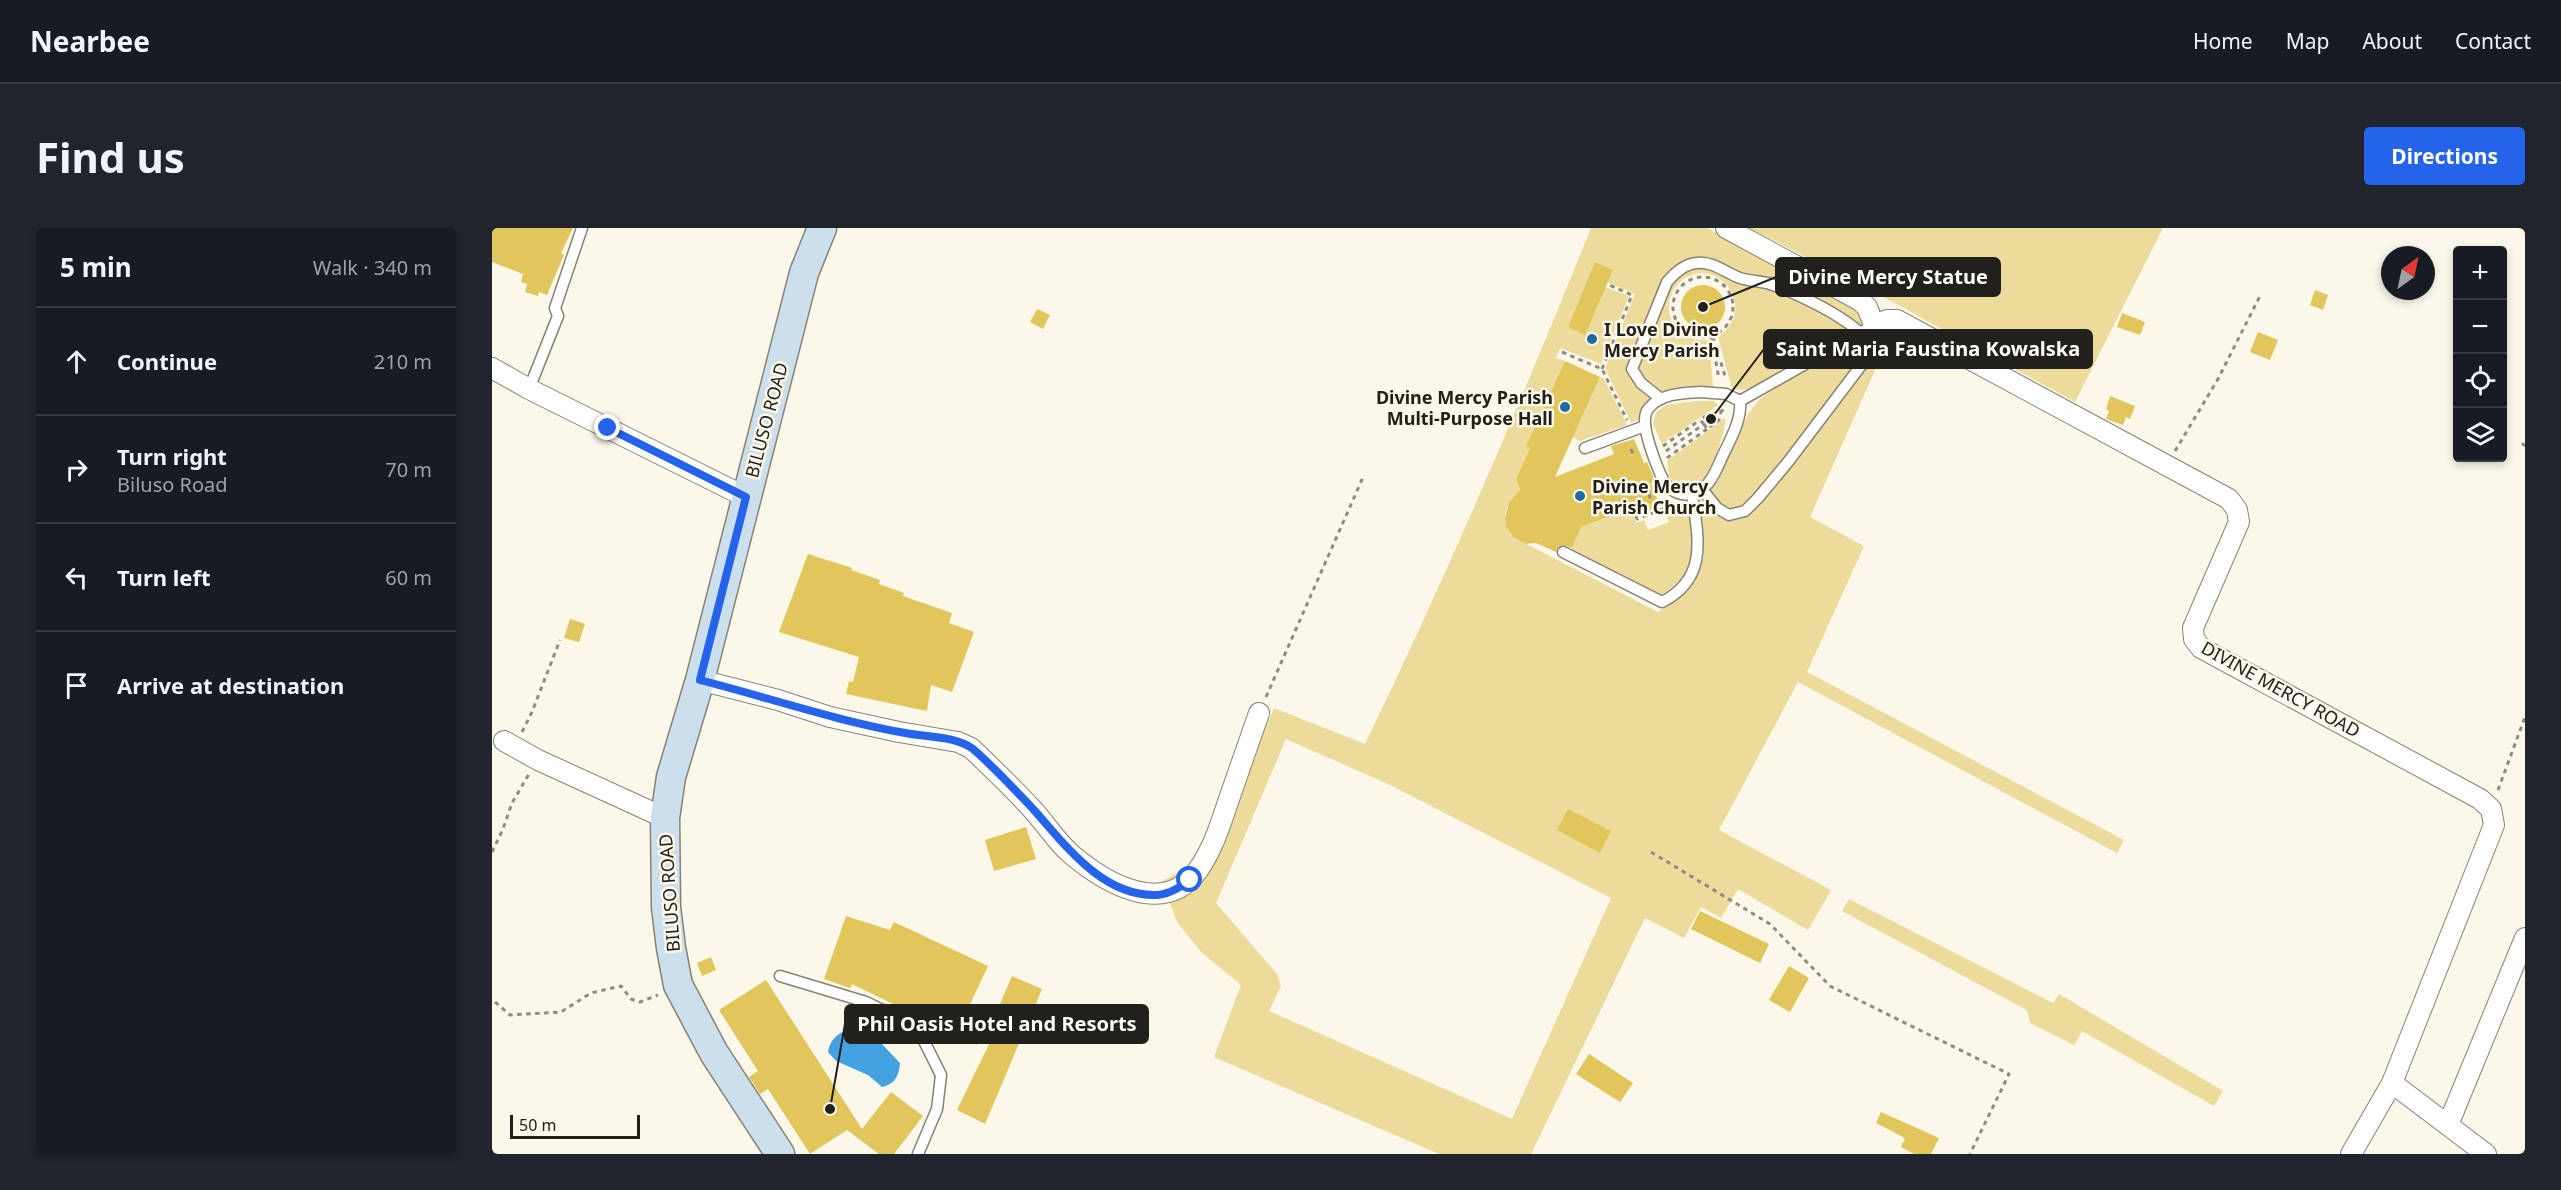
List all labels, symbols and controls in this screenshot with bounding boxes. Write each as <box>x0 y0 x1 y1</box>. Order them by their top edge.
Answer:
text: Nearbee <box>30 22 150 60</box>
text: Home <box>2193 27 2253 55</box>
text: Map <box>2286 27 2329 55</box>
text: About <box>2362 27 2422 55</box>
text: Contact <box>2455 27 2531 55</box>
button: Directions <box>2364 127 2525 185</box>
text: Find us <box>36 128 185 185</box>
north arrow <box>2381 246 2435 300</box>
map controls <box>2453 246 2507 462</box>
button: + <box>2453 246 2507 300</box>
text: 5 min <box>60 249 132 285</box>
text: Walk · 340 m <box>313 254 432 281</box>
callout: Divine Mercy Statue <box>1776 258 2000 296</box>
text: Divine Mercy Statue <box>1788 263 1988 290</box>
button: − <box>2453 300 2507 354</box>
place label: I Love Divine Mercy Parish <box>1604 317 1720 362</box>
callout: Saint Maria Faustina Kowalska <box>1764 330 2092 368</box>
marker: I Love Divine Mercy Parish <box>1585 332 1599 346</box>
text: Saint Maria Faustina Kowalska <box>1776 335 2080 362</box>
icon: ahead <box>60 345 93 378</box>
text: Continue <box>117 346 217 376</box>
text: 210 m <box>374 348 432 375</box>
button: locate <box>2453 354 2507 408</box>
street label: BILUSO ROAD <box>739 360 793 480</box>
place label: Divine Mercy Parish Multi-Purpose Hall <box>1376 385 1553 430</box>
marker: Divine Mercy Parish Multi-Purpose Hall <box>1558 400 1572 414</box>
button: layers <box>2453 408 2507 462</box>
route end <box>594 414 620 440</box>
text: Turn right <box>117 441 227 471</box>
icon: right <box>60 453 93 486</box>
text: 70 m <box>385 456 432 483</box>
text: Biluso Road <box>117 471 228 498</box>
place label: Divine Mercy Parish Church <box>1592 474 1716 519</box>
marker: Divine Mercy Parish Church <box>1573 489 1587 503</box>
icon: left <box>60 561 93 594</box>
text: Turn left <box>117 562 211 592</box>
text: 60 m <box>385 564 432 591</box>
street label: DIVINE MERCY ROAD <box>2197 635 2365 743</box>
icon: arrive <box>60 669 93 702</box>
text: Arrive at destination <box>117 670 344 700</box>
street label: BILUSO ROAD <box>653 833 685 953</box>
route start <box>1176 866 1202 892</box>
callout: Phil Oasis Hotel and Resorts <box>845 1005 1148 1043</box>
text: Phil Oasis Hotel and Resorts <box>857 1010 1137 1037</box>
scale bar <box>510 1112 640 1140</box>
text: 50 m <box>519 1114 556 1136</box>

